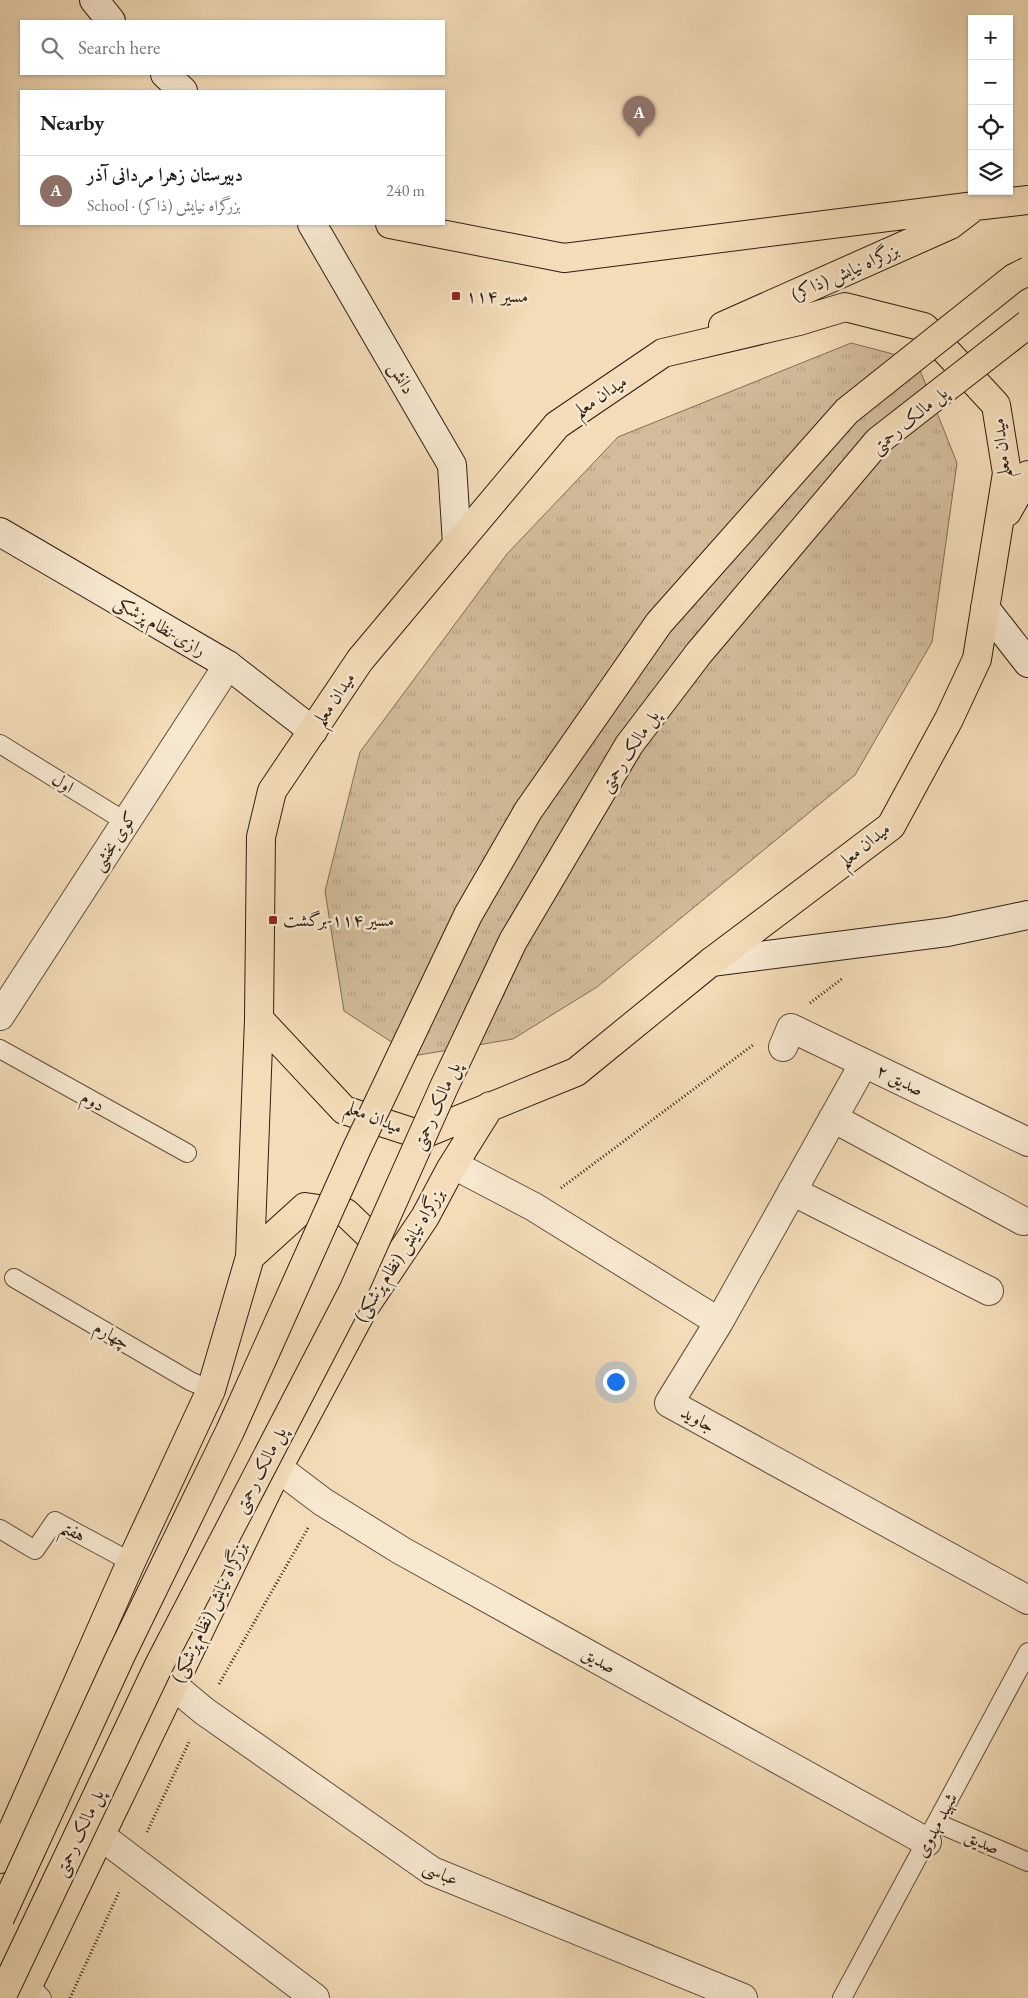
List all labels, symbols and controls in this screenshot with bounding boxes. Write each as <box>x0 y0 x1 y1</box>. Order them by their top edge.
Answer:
map controls <box>968 15 1013 195</box>
button: + <box>968 15 1013 60</box>
search box <box>20 20 445 75</box>
icon: search <box>38 34 66 62</box>
text: Search here <box>78 35 160 60</box>
button: − <box>968 60 1013 105</box>
pin: A <box>623 96 655 137</box>
button: locate <box>968 105 1013 150</box>
text: Nearby <box>40 109 104 136</box>
button: layers <box>968 150 1013 195</box>
text: دبیرستان زهرا مردانی آذر <box>87 162 243 187</box>
text: A <box>50 180 62 201</box>
text: 240 m <box>386 180 425 201</box>
text: School · بزرگراه نیایش (ذاکر) <box>87 195 241 216</box>
street label: بزرگراه نیایش (ذاکر) <box>787 238 903 306</box>
place label: مسیر ۱۱۴ <box>466 284 528 307</box>
marker: مسیر ۱۱۴ <box>450 290 462 302</box>
street label: دانش <box>383 358 421 398</box>
street label: میدان معلم <box>568 369 635 428</box>
street label: پل مالک رحمتی <box>865 380 954 460</box>
street label: میدان معلم <box>986 416 1022 479</box>
street label: رازی-نظام پزشکی <box>108 590 210 665</box>
street label: میدان معلم <box>307 667 366 734</box>
street label: پل مالک رحمتی <box>593 704 666 797</box>
street label: اول <box>48 767 79 798</box>
street label: کوی بخشی <box>86 806 143 876</box>
street label: میدان معلم <box>833 817 899 878</box>
place label: مسیر ۱۱۴-برگشت <box>283 908 394 931</box>
marker: مسیر ۱۱۴-برگشت <box>267 914 279 926</box>
street label: پل مالک رحمتی <box>406 1057 468 1154</box>
street label: صدیق ۲ <box>873 1058 928 1101</box>
street label: دوم <box>75 1085 109 1121</box>
street label: میدان معلم <box>339 1095 406 1145</box>
street label: بزرگراه نیایش (نظام پزشکی) <box>348 1184 453 1328</box>
street label: چهارم <box>87 1315 135 1358</box>
your location <box>603 1369 629 1395</box>
street label: جاوید <box>677 1400 719 1437</box>
street label: پل مالک رحمتی <box>228 1421 294 1518</box>
street label: هفتم <box>54 1515 90 1553</box>
street label: بزرگراه نیایش (نظام پزشکی) <box>166 1537 256 1688</box>
street label: صدیق <box>578 1641 620 1678</box>
street label: پل مالک رحمتی <box>48 1784 111 1881</box>
street label: شهید مهدوی <box>909 1789 963 1861</box>
street label: صدیق <box>961 1824 1003 1859</box>
street label: عباسی <box>419 1854 463 1893</box>

